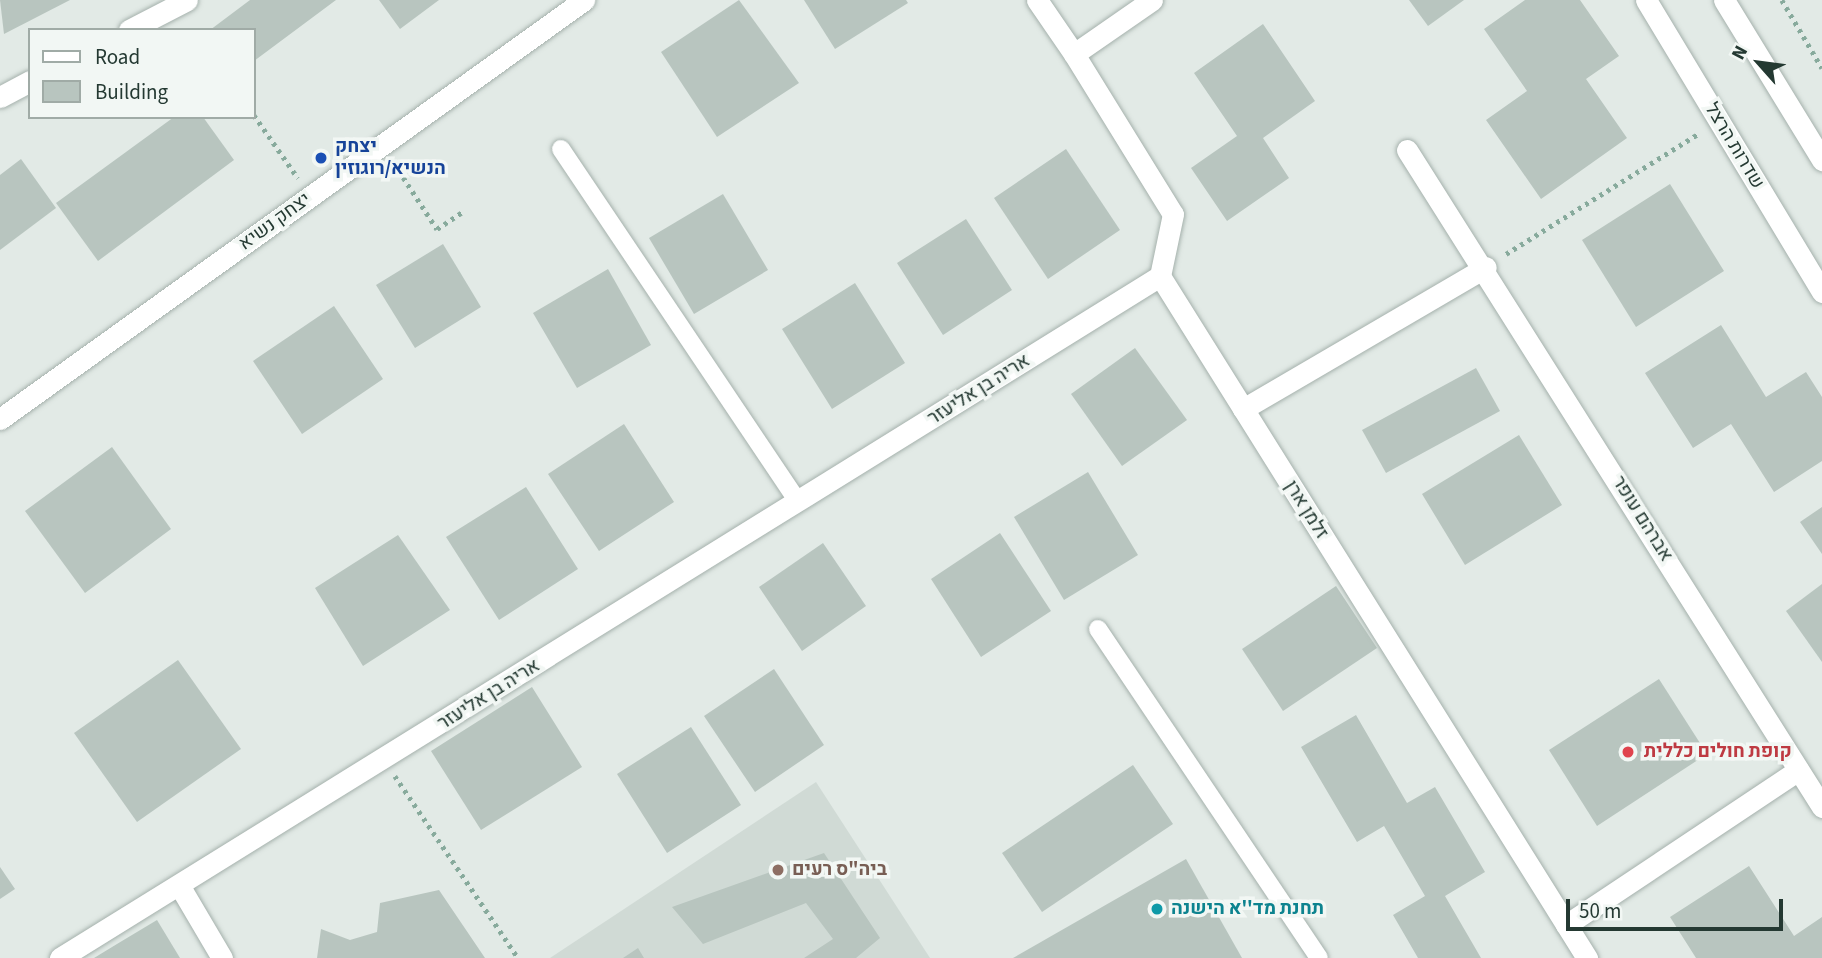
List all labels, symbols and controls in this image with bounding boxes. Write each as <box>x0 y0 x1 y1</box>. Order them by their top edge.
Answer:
legend <box>28 28 256 119</box>
north arrow <box>1724 28 1794 98</box>
text: N <box>1725 41 1755 65</box>
text: Road <box>95 42 140 72</box>
text: Building <box>95 77 168 107</box>
street label: שדרות הרצל <box>1699 99 1769 193</box>
place label: יצחק הנשיא/רוגוזין <box>335 136 446 180</box>
marker: יצחק הנשיא/רוגוזין <box>313 150 329 166</box>
street label: יצחק נשיא <box>235 188 315 256</box>
street label: אריה בן אליעזר <box>924 350 1034 430</box>
street label: אברהם עופר <box>1607 472 1677 566</box>
street label: זלמן ארן <box>1279 476 1333 544</box>
street label: אריה בן אליעזר <box>434 655 544 735</box>
place label: קופת חולים כללית <box>1644 741 1792 763</box>
marker: קופת חולים כללית <box>1618 742 1638 762</box>
place label: ביה"ס רעים <box>792 859 887 881</box>
marker: ביה"ס רעים <box>770 862 786 878</box>
scale bar <box>1570 884 1787 928</box>
text: 50 m <box>1579 896 1621 926</box>
place label: תחנת מד''א הישנה <box>1171 898 1324 920</box>
marker: תחנת מד''א הישנה <box>1149 901 1165 917</box>

